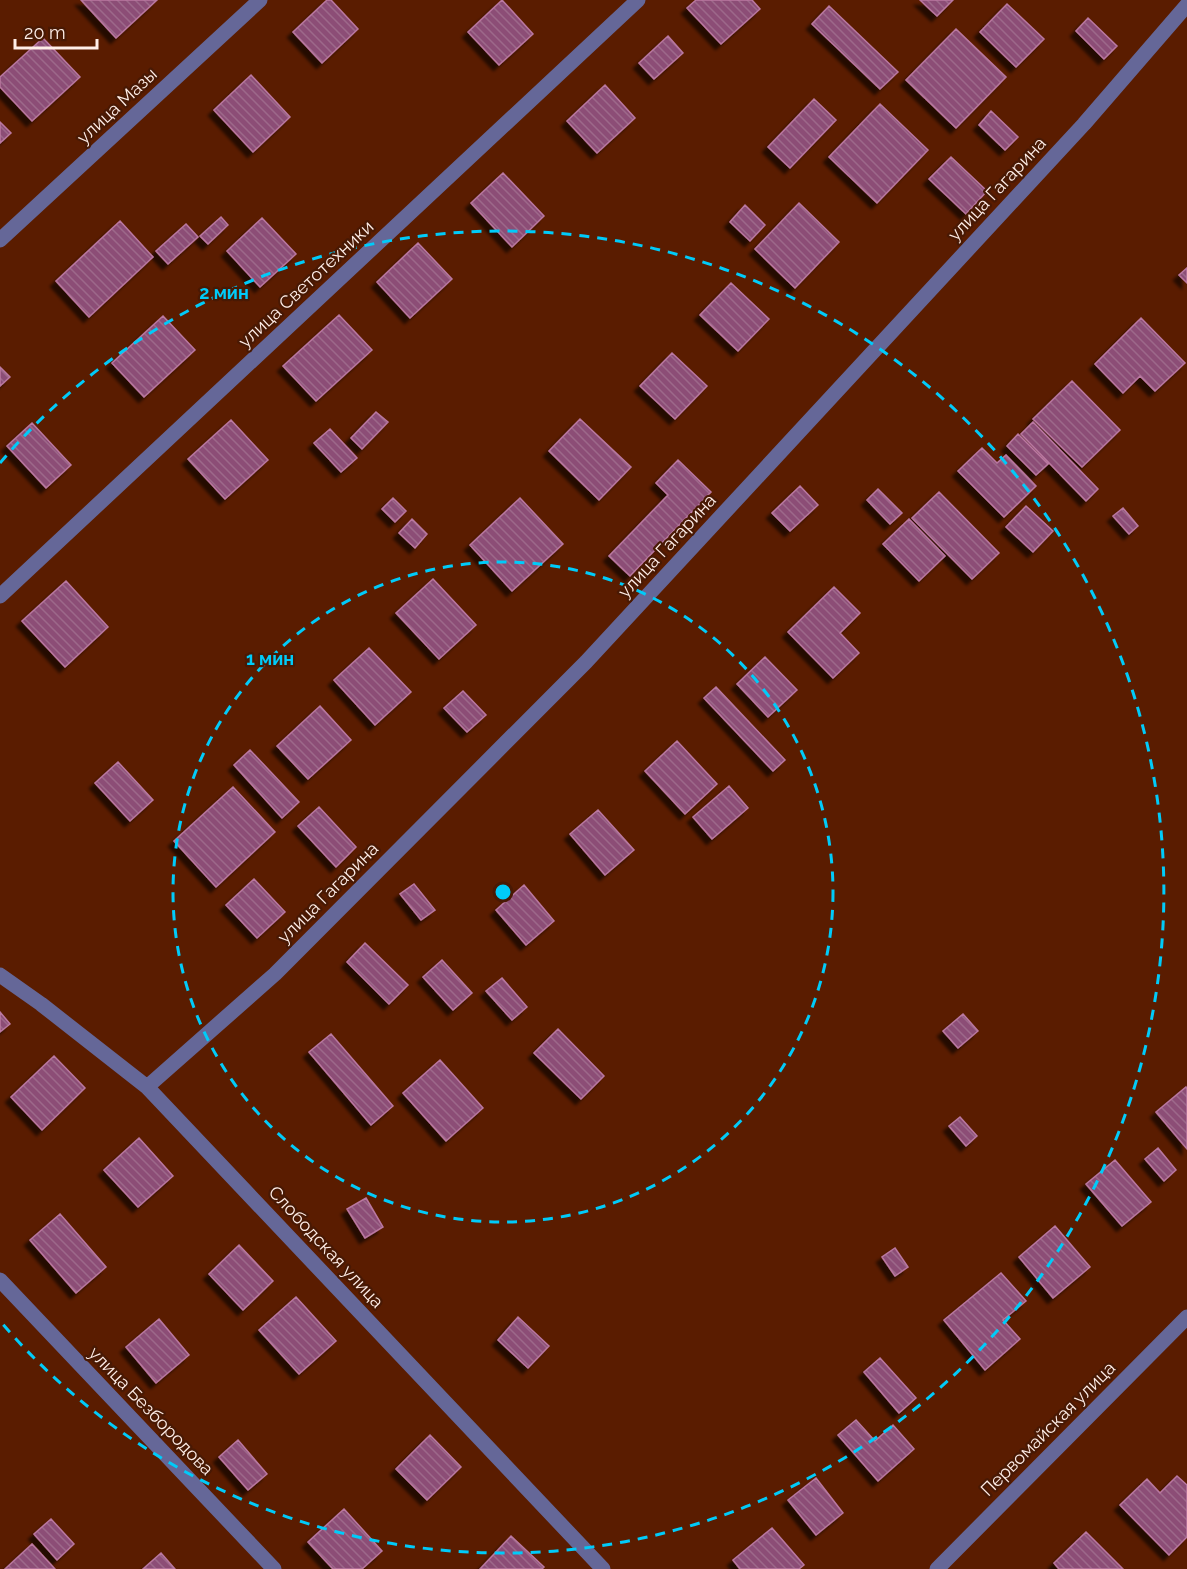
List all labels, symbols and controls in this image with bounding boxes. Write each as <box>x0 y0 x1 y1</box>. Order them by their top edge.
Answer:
scale bar <box>15 12 98 50</box>
text: 20 m <box>24 22 66 43</box>
street label: улица Мазы <box>72 63 161 148</box>
street label: улица Гагарина <box>943 133 1050 245</box>
street label: улица Светотехники <box>234 216 377 352</box>
text: 2 мин <box>199 282 249 303</box>
street label: улица Гагарина <box>613 490 720 602</box>
text: 1 мин <box>246 648 294 669</box>
street label: улица Гагарина <box>273 838 382 947</box>
centre of rings <box>493 882 513 902</box>
street label: Слободская улица <box>265 1181 388 1312</box>
street label: улица Безбородова <box>85 1342 218 1479</box>
street label: Первомайская улица <box>976 1357 1119 1500</box>

